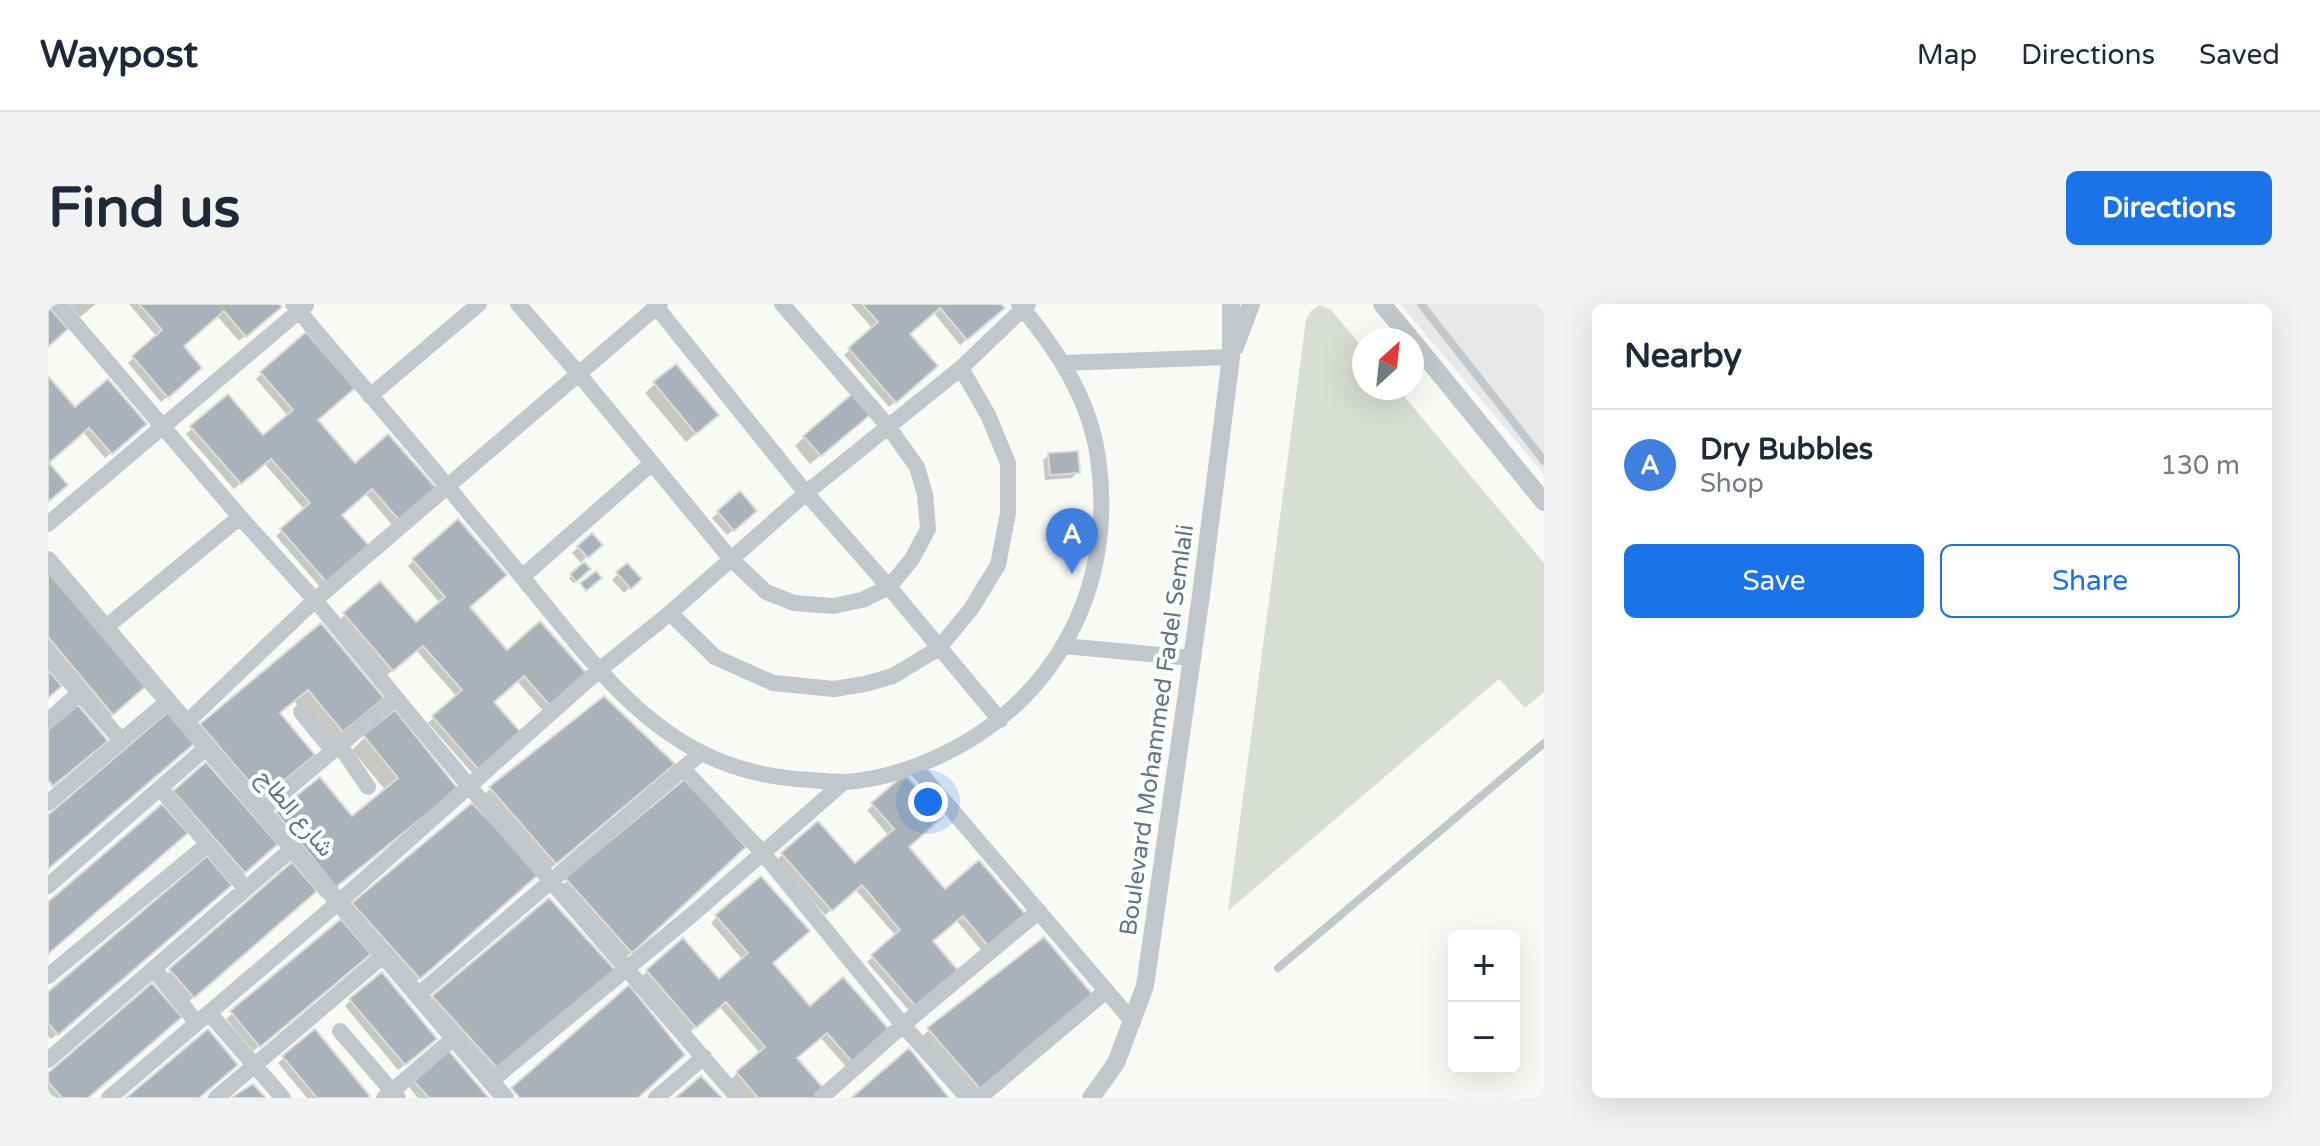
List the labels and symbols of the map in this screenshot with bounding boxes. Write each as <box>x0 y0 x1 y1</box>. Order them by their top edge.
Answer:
north arrow <box>1352 328 1424 400</box>
pin: A <box>1046 508 1098 574</box>
street label: Boulevard Mohammed Fadel Semlali <box>1114 522 1200 938</box>
street label: شارع الطاح <box>249 763 340 863</box>
your location <box>908 782 948 822</box>

